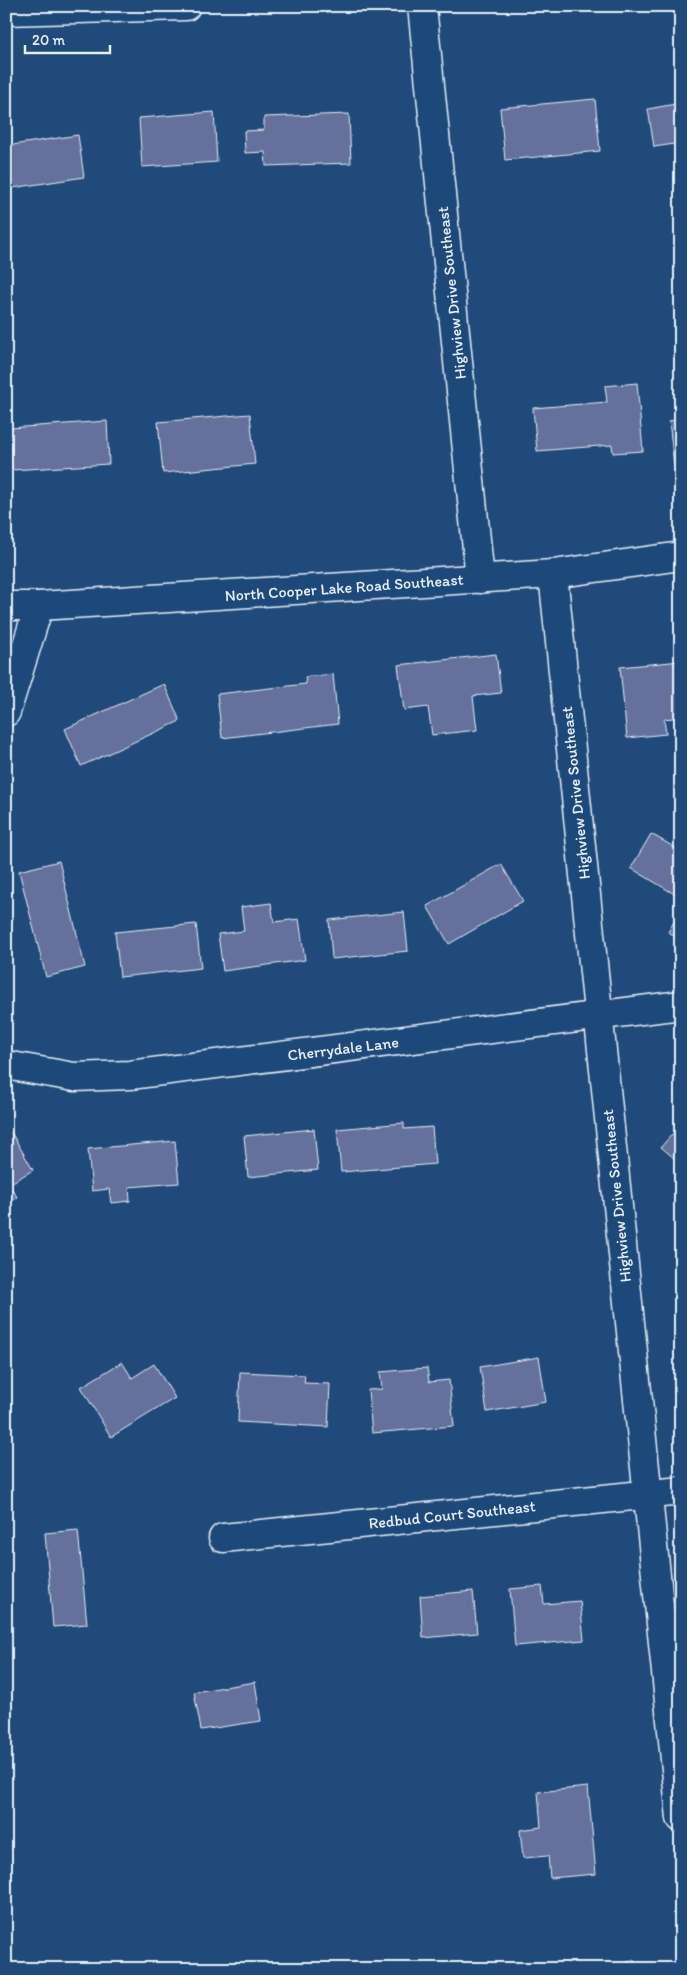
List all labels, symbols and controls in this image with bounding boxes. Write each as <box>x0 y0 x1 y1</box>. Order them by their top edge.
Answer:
scale bar <box>25 22 110 54</box>
text: 20 m <box>32 31 66 49</box>
street label: Highview Drive Southeast <box>433 205 470 380</box>
street label: North Cooper Lake Road Southeast <box>224 570 464 605</box>
street label: Highview Drive Southeast <box>557 705 594 880</box>
street label: Cherrydale Lane <box>286 1032 400 1065</box>
street label: Highview Drive Southeast <box>598 1108 635 1283</box>
street label: Redbud Court Southeast <box>368 1496 537 1533</box>

